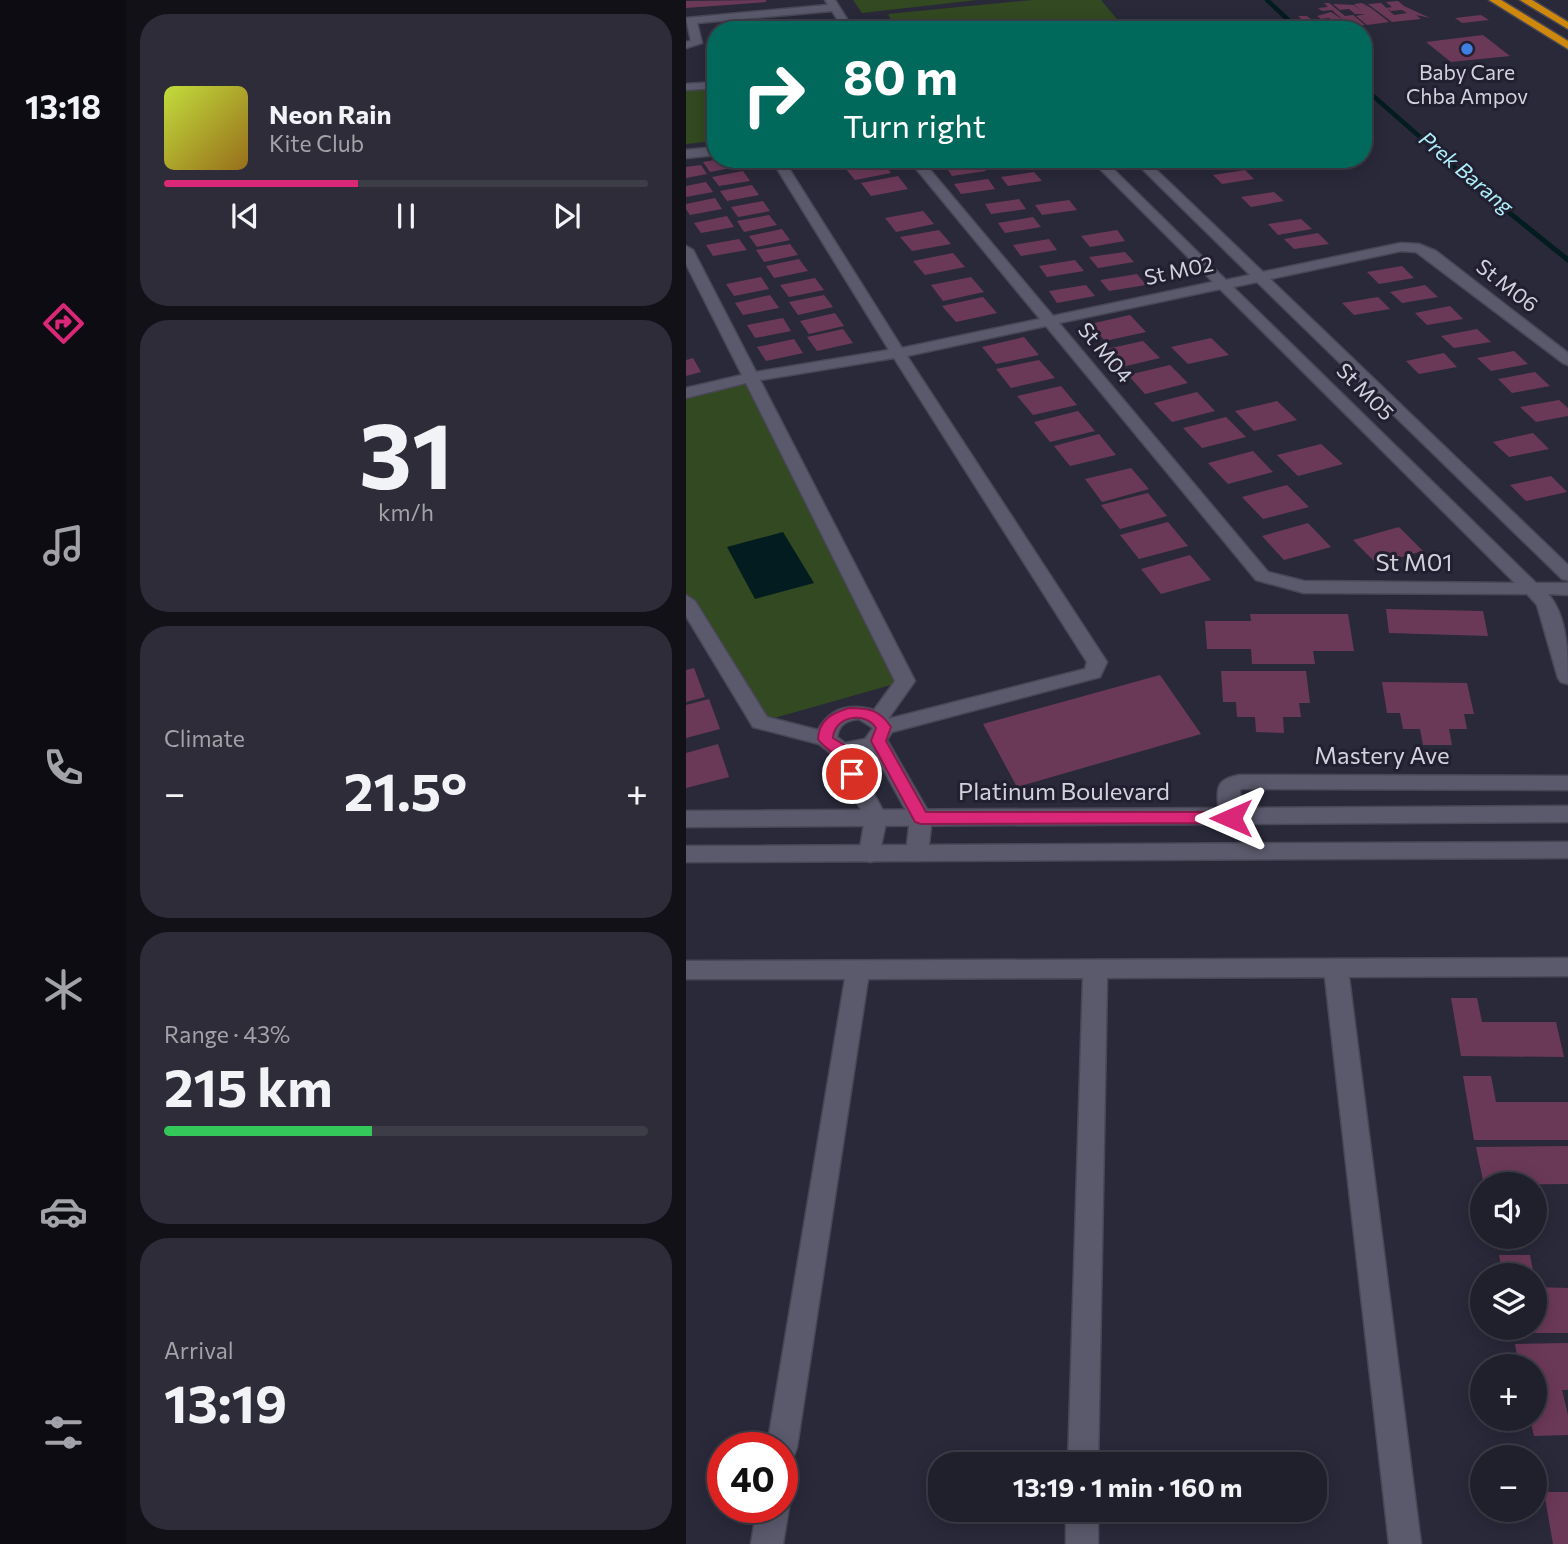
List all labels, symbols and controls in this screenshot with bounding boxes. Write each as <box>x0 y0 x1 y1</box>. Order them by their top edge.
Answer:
marker: Baby Care Chba Ampov <box>1459 41 1475 57</box>
text: 80 m <box>843 45 958 105</box>
icon: right <box>728 49 819 140</box>
place label: Baby Care Chba Ampov <box>1406 59 1528 108</box>
text: 13:18 <box>25 86 101 126</box>
text: Neon Rain <box>269 98 392 129</box>
text: Turn right <box>843 105 986 145</box>
water label: Prek Barang <box>1415 125 1520 219</box>
text: Kite Club <box>269 129 364 157</box>
icon: previous <box>226 197 264 235</box>
icon: pause <box>387 197 425 235</box>
icon: next <box>548 197 586 235</box>
street label: St M02 <box>1142 250 1216 289</box>
street label: St M06 <box>1472 253 1544 317</box>
icon: directions <box>39 299 88 348</box>
street label: St M04 <box>1074 317 1139 388</box>
street label: St M05 <box>1332 357 1400 425</box>
text: 31 <box>359 396 453 508</box>
text: km/h <box>378 498 434 526</box>
icon: music <box>39 521 88 570</box>
street label: St M01 <box>1375 547 1453 576</box>
text: Climate <box>164 724 245 752</box>
street label: Mastery Ave <box>1314 740 1450 769</box>
icon: phone <box>39 743 88 792</box>
pin <box>822 744 882 804</box>
icon: arrive <box>833 755 871 793</box>
text: 21.5° <box>344 758 467 822</box>
text: − <box>164 768 186 815</box>
text: + <box>626 768 648 815</box>
street label: Platinum Boulevard <box>958 776 1170 805</box>
position arrow <box>1194 781 1268 855</box>
icon: climate <box>39 965 88 1014</box>
text: Range · 43% <box>164 1020 290 1048</box>
text: 215 km <box>164 1054 333 1118</box>
map controls <box>1470 1172 1547 1522</box>
button: sound <box>1470 1172 1547 1249</box>
icon: car <box>39 1187 88 1236</box>
button: layers <box>1470 1263 1547 1340</box>
text: Arrival <box>164 1336 234 1364</box>
button: + <box>1470 1354 1547 1431</box>
text: 13:19 <box>164 1370 287 1434</box>
icon: filters <box>39 1408 88 1457</box>
speed limit sign: 40 <box>707 1432 798 1523</box>
button: − <box>1470 1445 1547 1522</box>
text: 13:19 · 1 min · 160 m <box>1013 1471 1242 1502</box>

